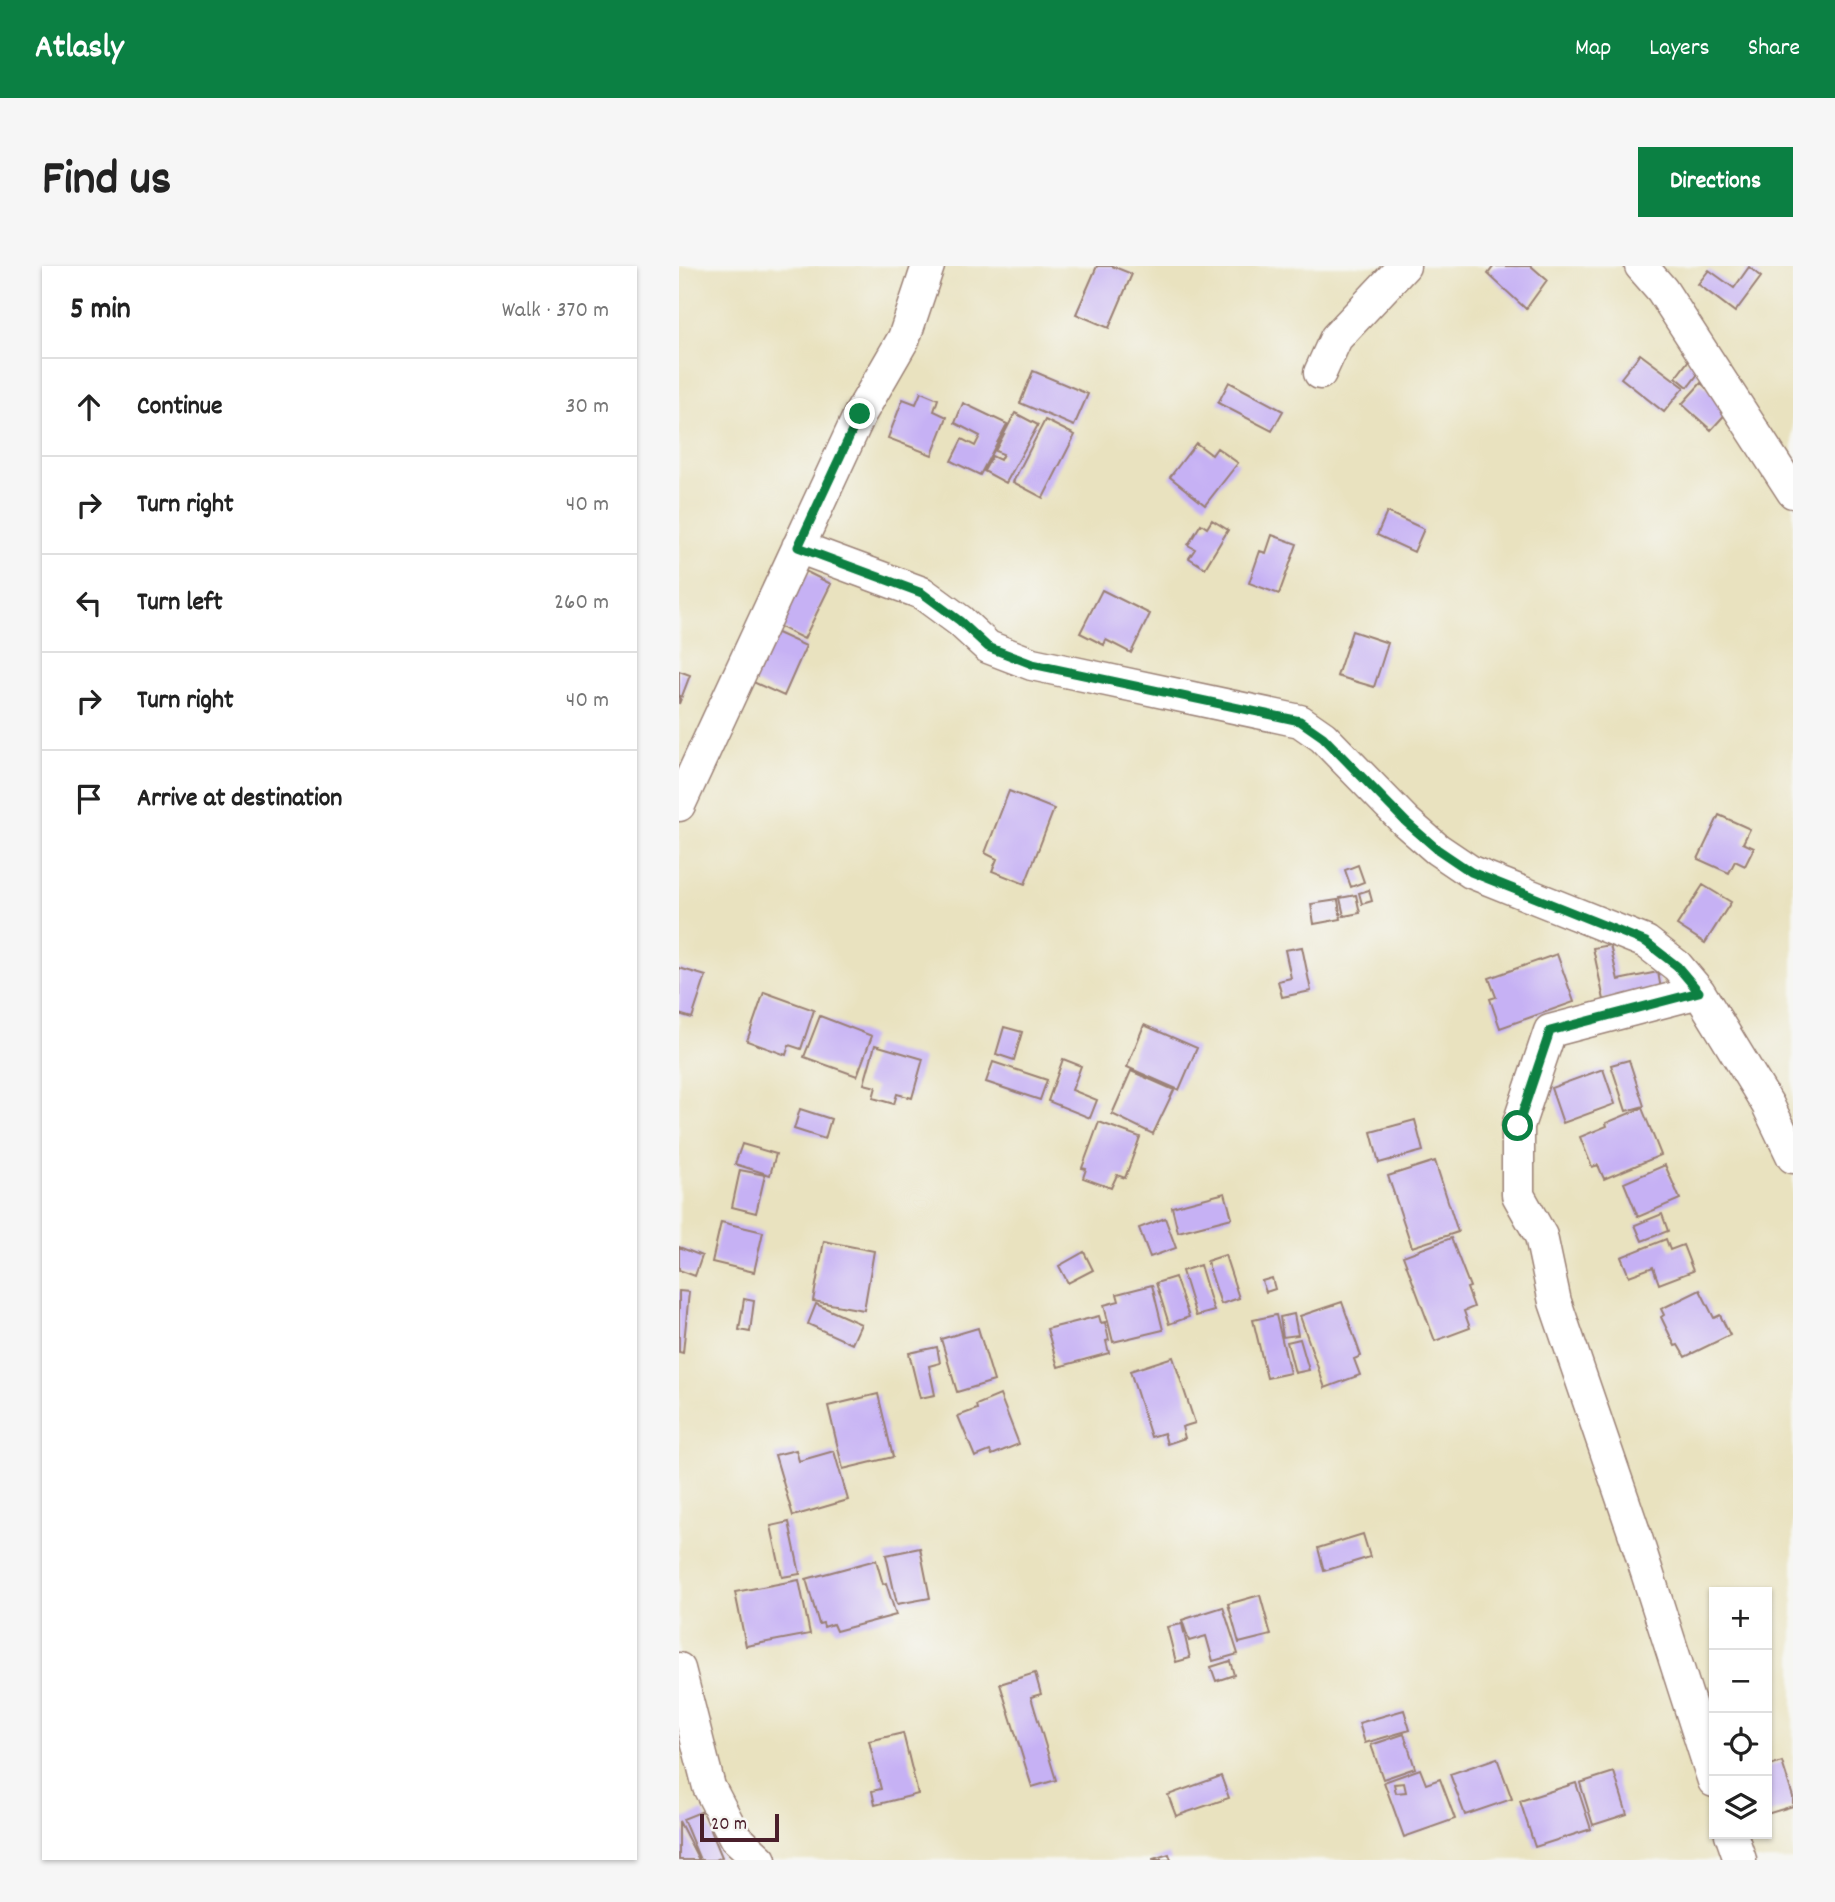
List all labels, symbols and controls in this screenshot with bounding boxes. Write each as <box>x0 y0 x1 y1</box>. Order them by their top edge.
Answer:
text: Atlasly <box>35 26 124 73</box>
text: Map <box>1575 32 1611 66</box>
text: Layers <box>1649 32 1710 66</box>
text: Share <box>1748 32 1800 66</box>
text: Find us <box>42 147 171 217</box>
button: Directions <box>1638 147 1793 217</box>
text: 5 min <box>70 290 131 333</box>
text: Walk · 370 m <box>502 295 609 328</box>
icon: ahead <box>70 388 108 426</box>
text: Continue <box>137 389 222 426</box>
text: 30 m <box>565 391 609 424</box>
route end <box>844 398 875 429</box>
icon: right <box>70 486 108 524</box>
text: Turn right <box>137 487 234 524</box>
text: 40 m <box>566 489 609 522</box>
icon: left <box>70 584 108 622</box>
text: Turn left <box>137 585 223 622</box>
text: 260 m <box>554 587 609 620</box>
icon: right <box>70 682 108 720</box>
text: Turn right <box>137 683 234 720</box>
text: 40 m <box>566 685 609 718</box>
icon: arrive <box>70 780 108 818</box>
text: Arrive at destination <box>137 781 342 818</box>
route start <box>1502 1110 1533 1141</box>
map controls <box>1709 1587 1772 1839</box>
button: + <box>1709 1587 1772 1650</box>
button: − <box>1709 1650 1772 1713</box>
button: locate <box>1709 1713 1772 1776</box>
button: layers <box>1709 1776 1772 1839</box>
scale bar <box>700 1811 779 1843</box>
text: 20 m <box>711 1812 747 1839</box>

